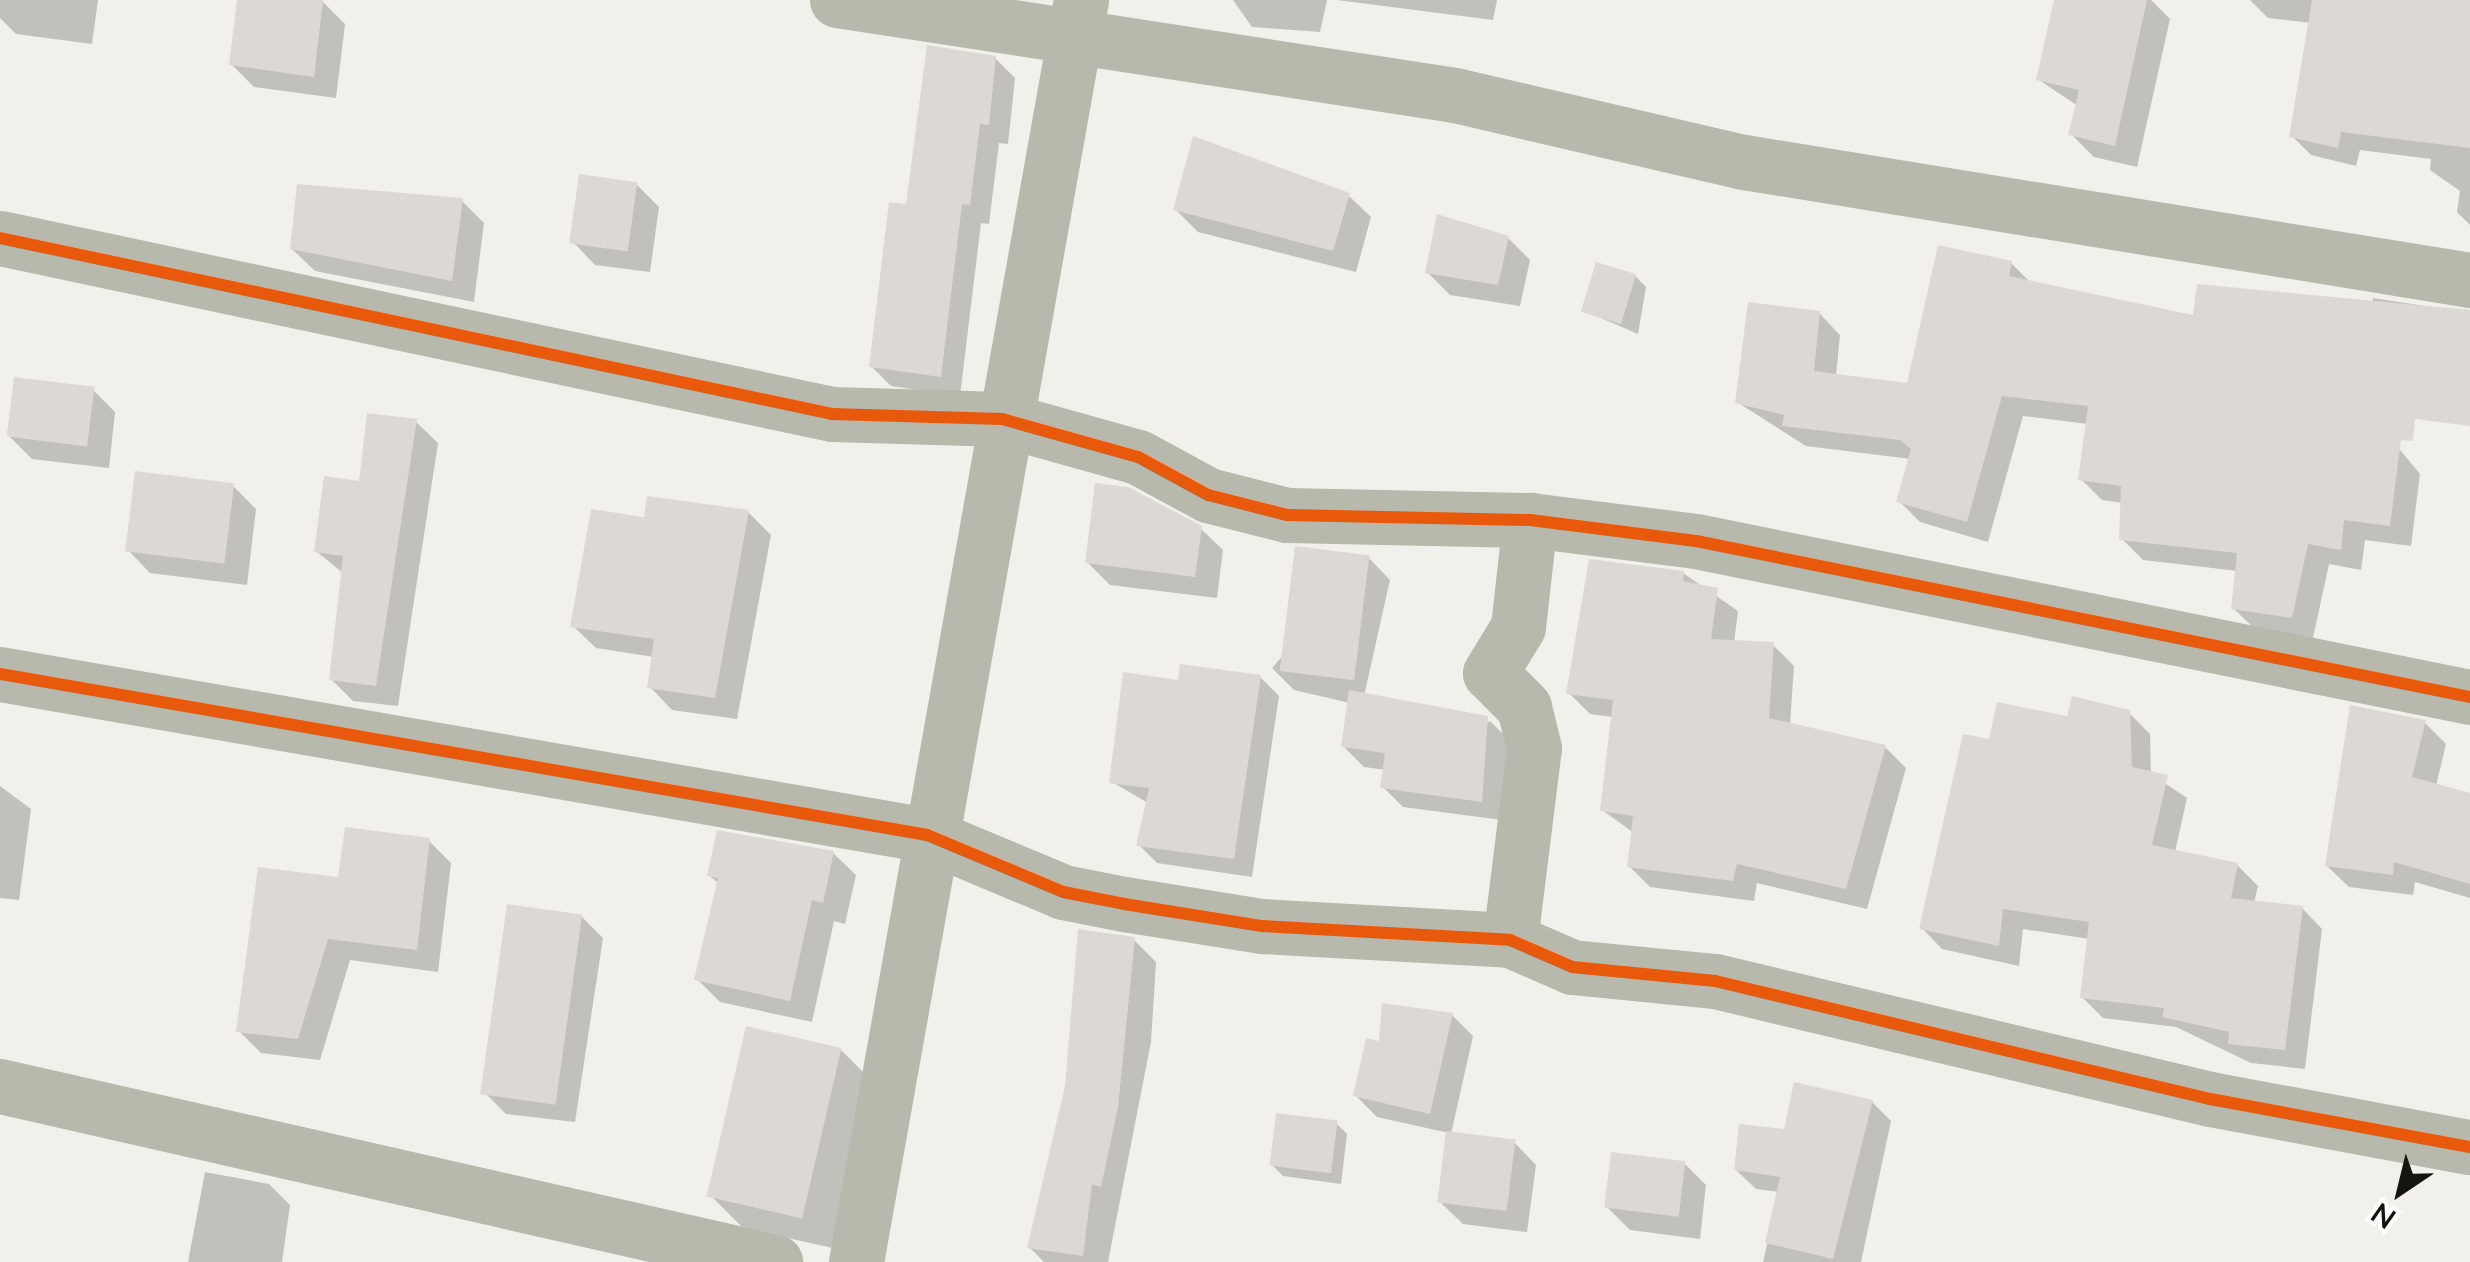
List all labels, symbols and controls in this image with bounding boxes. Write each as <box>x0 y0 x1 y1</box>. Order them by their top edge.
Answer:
north arrow <box>2350 1142 2450 1242</box>
text: N <box>2364 1196 2401 1237</box>

